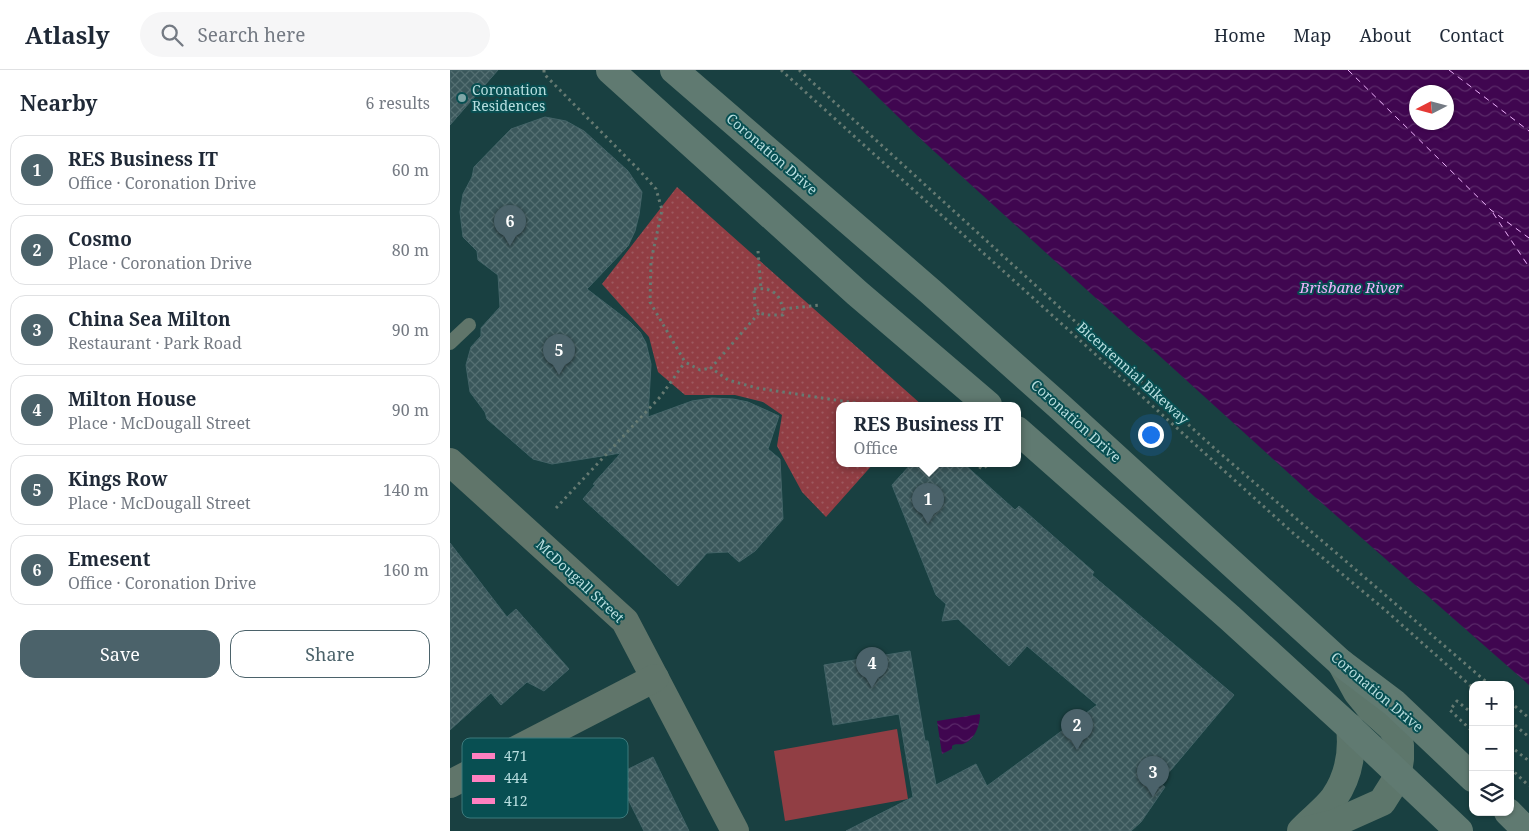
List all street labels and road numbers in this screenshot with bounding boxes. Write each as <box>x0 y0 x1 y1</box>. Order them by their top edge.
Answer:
street label: Coronation Drive <box>723 109 822 199</box>
street label: Bicentennial Bikeway <box>1073 317 1193 428</box>
street label: Coronation Drive <box>1027 375 1126 466</box>
street label: McDougall Street <box>532 535 629 626</box>
street label: Coronation Drive <box>1327 647 1428 736</box>

